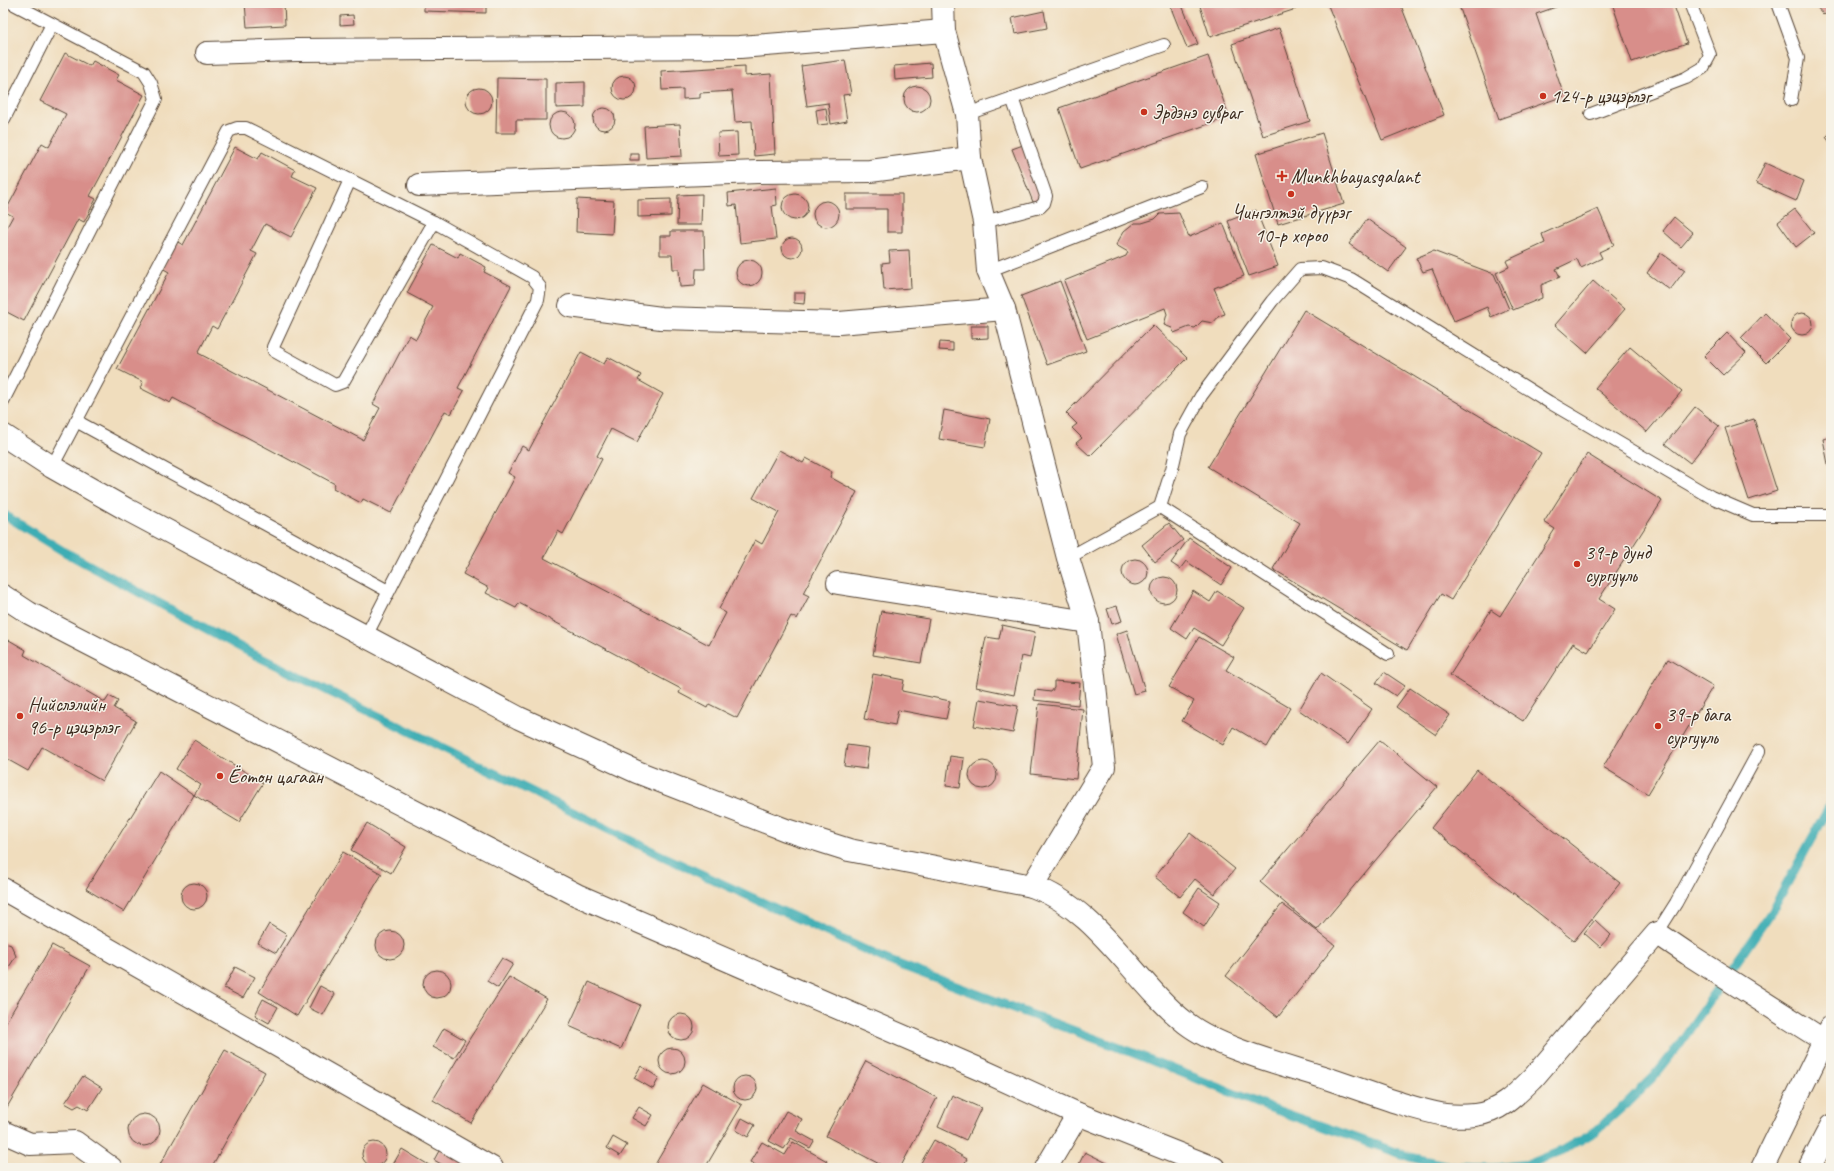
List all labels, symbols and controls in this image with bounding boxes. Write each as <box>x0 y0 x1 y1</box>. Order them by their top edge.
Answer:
place label: 124-р цэцэрлэг <box>1551 84 1653 109</box>
marker: 124-р цэцэрлэг <box>1538 91 1548 101</box>
place label: Эрдэнэ сувраг <box>1152 100 1244 125</box>
marker: Эрдэнэ сувраг <box>1139 107 1149 117</box>
place label: Munkhbayasgalant <box>1291 164 1422 189</box>
marker: Munkhbayasgalant <box>1276 170 1288 182</box>
marker: Чингэлтэй дүүрэг 10-р хороо <box>1286 189 1296 199</box>
place label: Чингэлтэй дүүрэг 10-р хороо <box>1232 200 1352 248</box>
place label: 39-р дунд сургууль <box>1585 540 1652 588</box>
marker: 39-р дунд сургууль <box>1572 559 1582 569</box>
place label: Нийслэлийн 96-р цэцэрлэг <box>28 692 121 740</box>
place label: 39-р бага сургууль <box>1666 702 1732 750</box>
marker: Нийслэлийн 96-р цэцэрлэг <box>15 711 25 721</box>
marker: 39-р бага сургууль <box>1653 721 1663 731</box>
place label: Ёотон цагаан <box>228 764 325 789</box>
marker: Ёотон цагаан <box>215 771 225 781</box>

